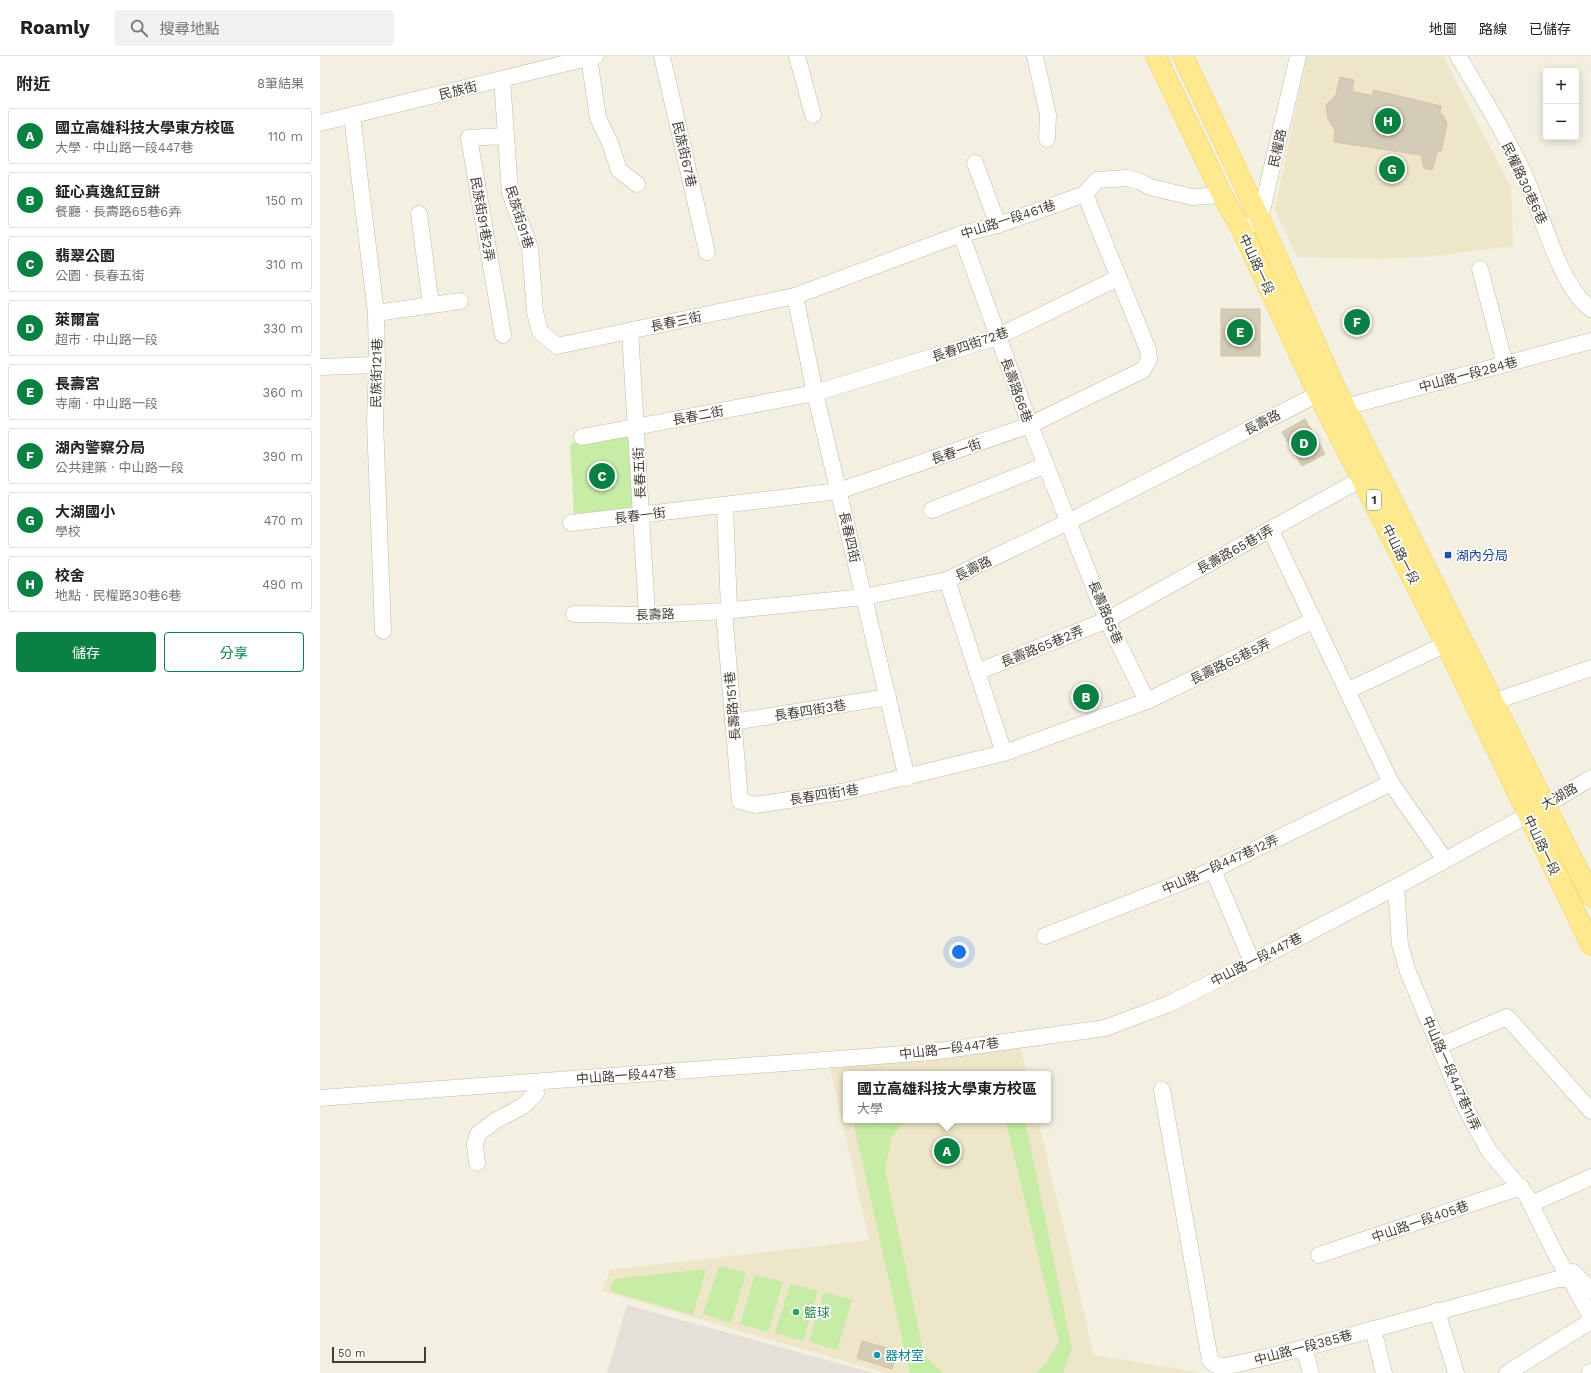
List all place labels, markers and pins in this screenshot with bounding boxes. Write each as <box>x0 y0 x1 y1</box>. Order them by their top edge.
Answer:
pin: H <box>1375 106 1401 136</box>
pin: G <box>1379 154 1405 184</box>
pin: F <box>1344 307 1370 337</box>
pin: E <box>1227 317 1253 347</box>
pin: D <box>1291 428 1317 458</box>
pin: C <box>589 461 615 491</box>
place label: 湖內分局 <box>1456 548 1508 563</box>
marker: 湖內分局 <box>1443 550 1453 560</box>
pin: B <box>1073 682 1099 712</box>
pin: A <box>934 1136 960 1166</box>
place label: 籃球 <box>804 1305 830 1320</box>
marker: 籃球 <box>791 1307 801 1317</box>
place label: 器材室 <box>885 1348 924 1363</box>
marker: 器材室 <box>872 1350 882 1360</box>

